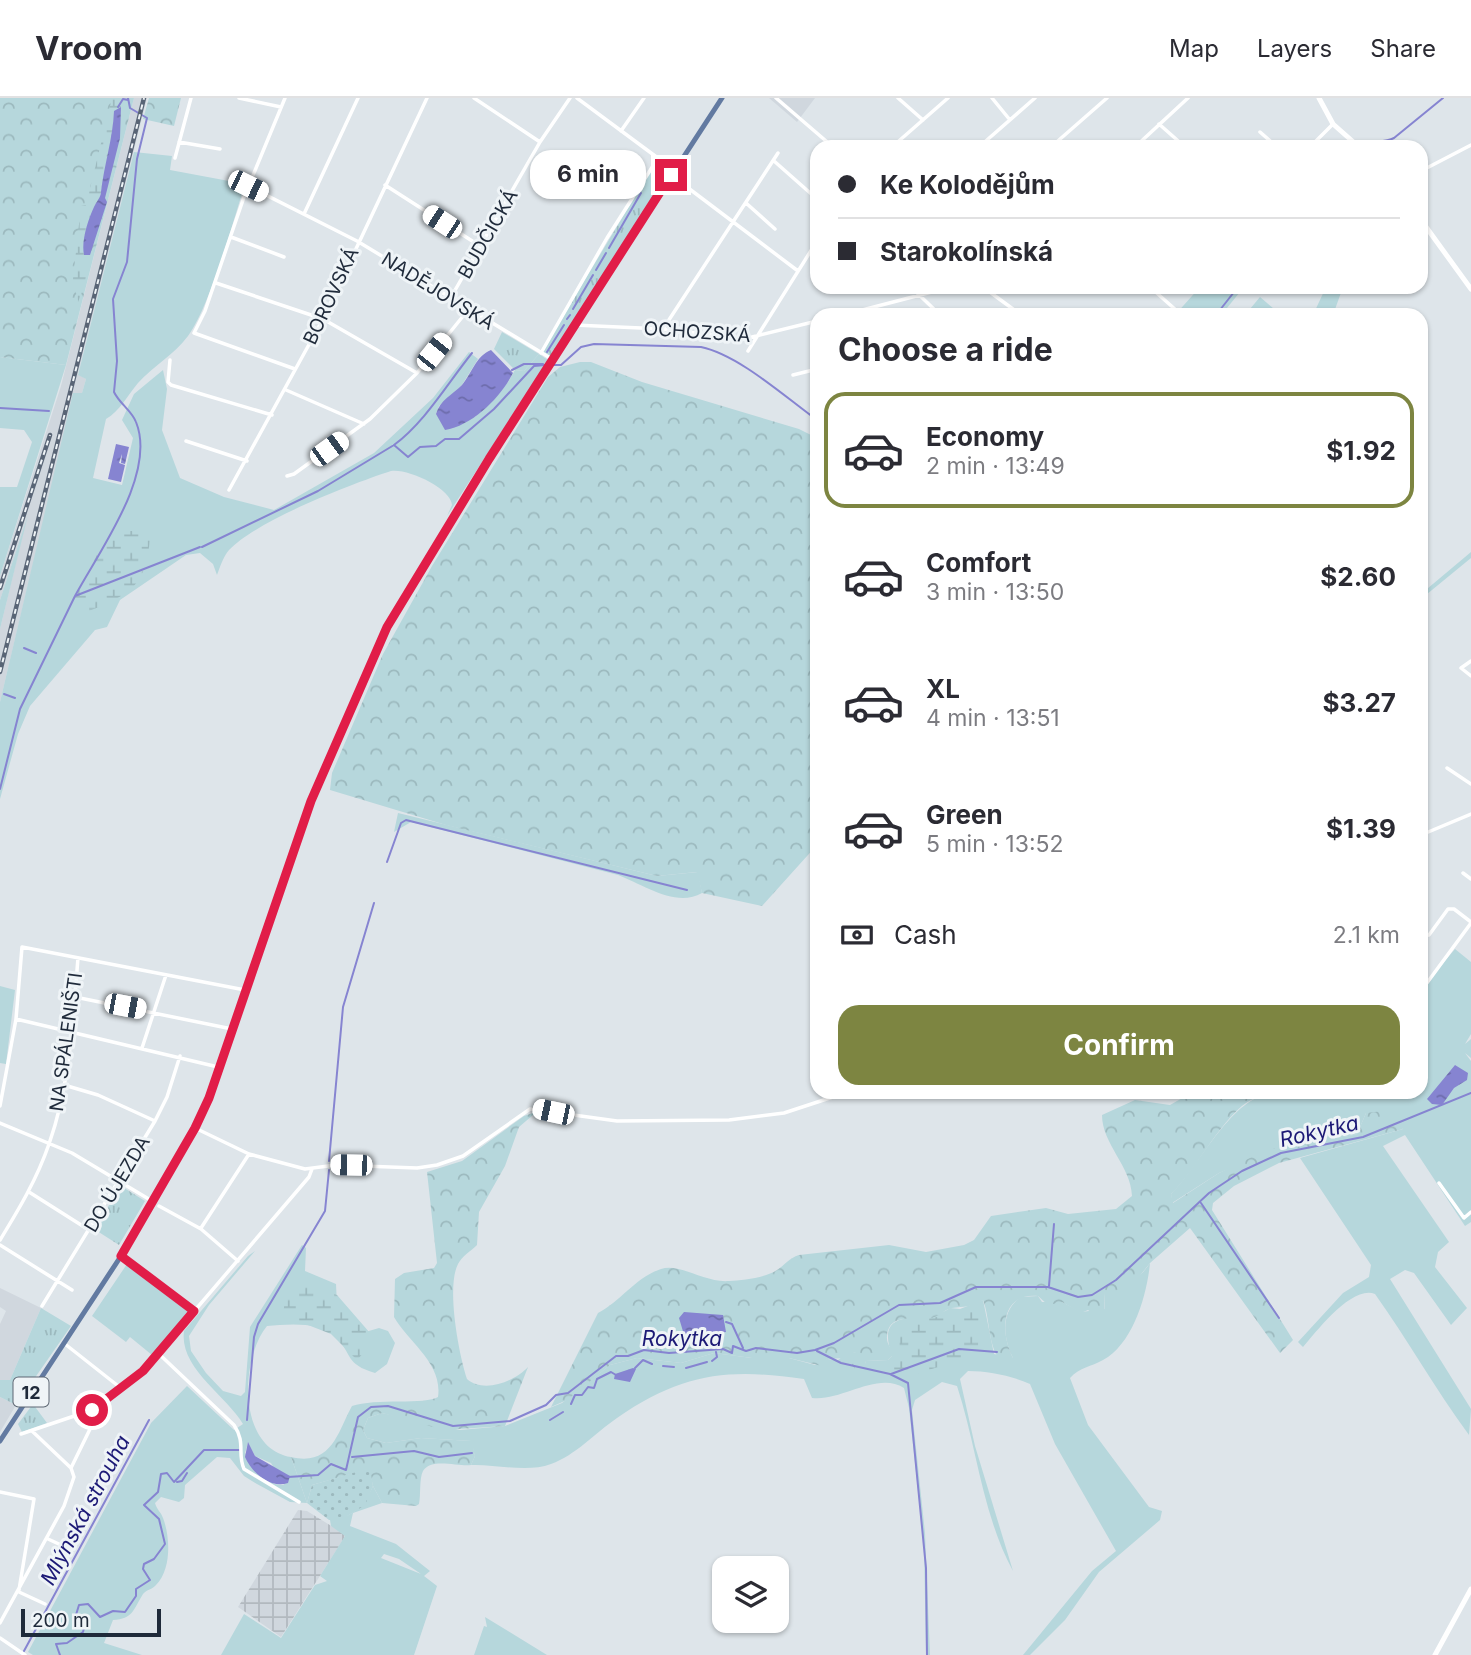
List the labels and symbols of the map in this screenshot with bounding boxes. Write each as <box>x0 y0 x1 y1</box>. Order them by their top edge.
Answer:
callout: 6 min <box>531 150 646 200</box>
route end <box>655 159 687 191</box>
car <box>225 167 272 205</box>
street label: BUDČICKÁ <box>452 185 523 283</box>
car <box>419 202 466 242</box>
street label: BOROVSKÁ <box>298 243 363 348</box>
street label: NADĚJOVSKÁ <box>377 246 499 335</box>
street label: OCHOZSKÁ <box>643 316 751 347</box>
car <box>413 329 456 375</box>
car <box>306 428 353 470</box>
street label: NA SPÁLENIŠTI <box>44 971 87 1113</box>
car <box>103 992 148 1020</box>
car <box>531 1097 576 1127</box>
water label: Rokytka <box>1277 1110 1361 1152</box>
street label: DO ÚJEZDA <box>78 1131 155 1236</box>
car <box>330 1154 373 1176</box>
water label: Rokytka <box>642 1326 722 1351</box>
road number: 12 <box>14 1378 48 1406</box>
route start <box>76 1394 108 1426</box>
water label: Mlýnská strouha <box>35 1431 135 1589</box>
scale bar <box>21 1606 161 1638</box>

